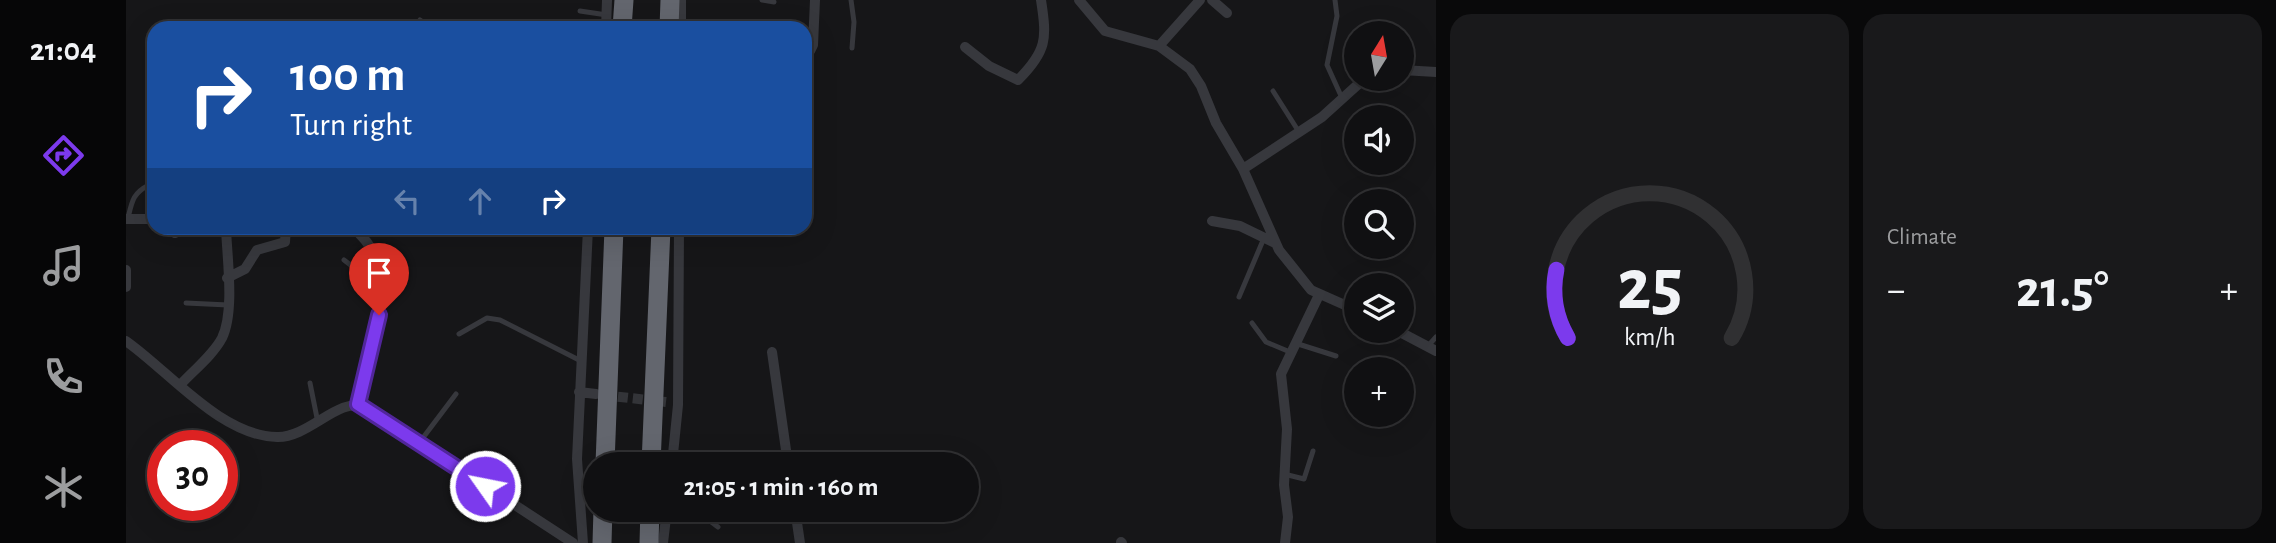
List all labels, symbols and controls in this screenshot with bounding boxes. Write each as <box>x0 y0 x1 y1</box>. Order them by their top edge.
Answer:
north arrow <box>1344 21 1414 91</box>
map controls <box>1344 21 1414 427</box>
text: 21:04 <box>30 34 96 66</box>
icon: right <box>175 49 266 140</box>
text: 100 m <box>290 51 406 100</box>
button: sound <box>1344 105 1414 175</box>
text: Turn right <box>290 109 412 141</box>
icon: directions <box>39 131 88 180</box>
icon: left <box>388 182 426 220</box>
icon: ahead <box>461 182 499 220</box>
icon: right <box>534 182 572 220</box>
button: search <box>1344 189 1414 259</box>
text: Climate <box>1887 226 1957 249</box>
icon: music <box>39 241 88 290</box>
pin <box>349 243 409 315</box>
text: 25 <box>1617 250 1682 323</box>
icon: arrive <box>360 254 398 292</box>
text: 21.5° <box>2016 264 2109 316</box>
text: − <box>1887 272 1905 310</box>
text: + <box>2220 272 2238 310</box>
button: layers <box>1344 273 1414 343</box>
text: km/h <box>1624 324 1675 349</box>
icon: phone <box>39 352 88 401</box>
button: + <box>1344 357 1414 427</box>
speed limit sign: 30 <box>147 430 238 521</box>
position arrow <box>448 449 522 523</box>
icon: climate <box>39 463 88 512</box>
text: 21:05 · 1 min · 160 m <box>683 474 879 500</box>

